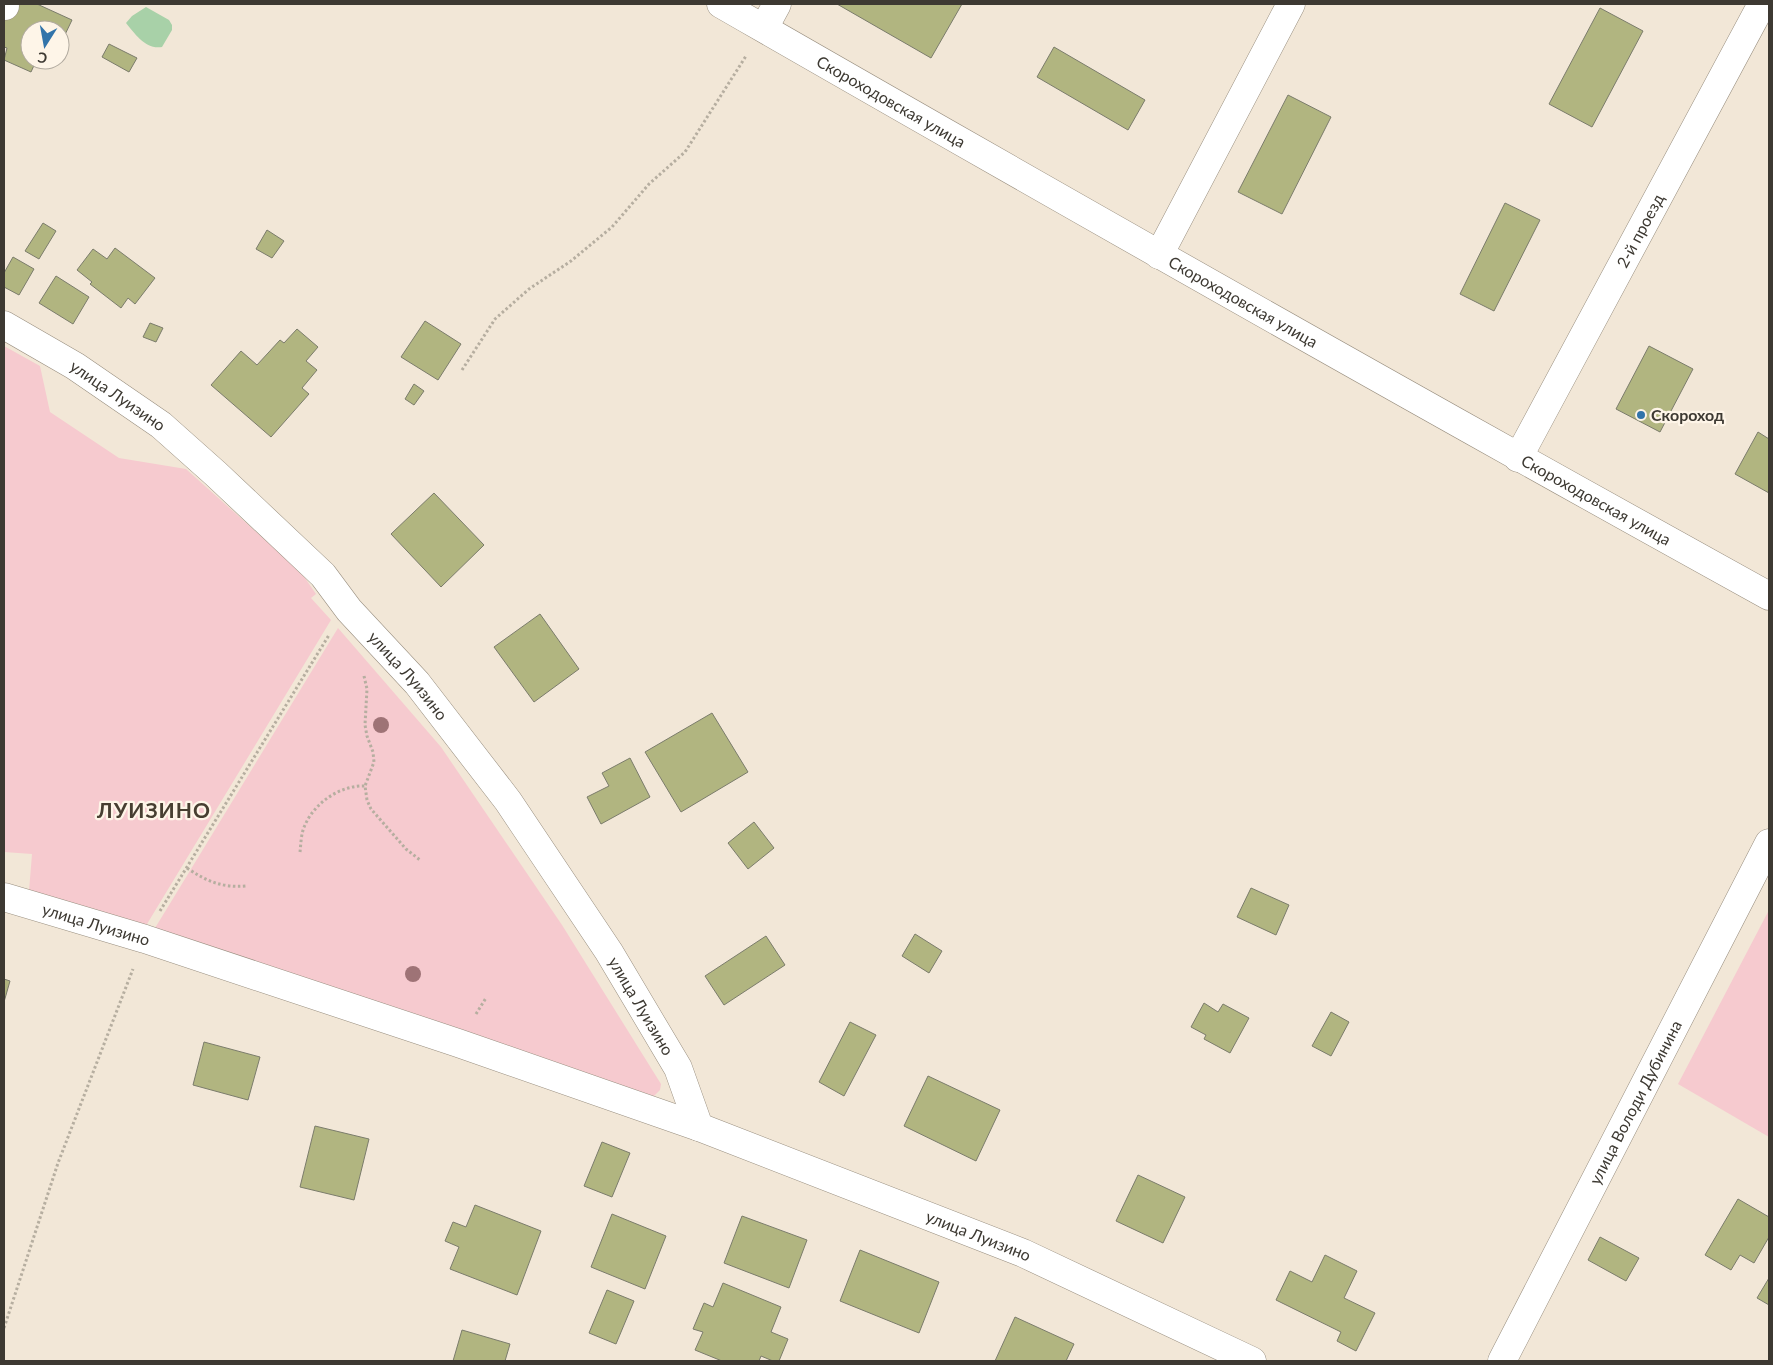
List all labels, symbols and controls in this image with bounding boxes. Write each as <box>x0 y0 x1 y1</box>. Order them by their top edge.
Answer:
north arrow <box>20 20 70 70</box>
text: С <box>36 49 49 67</box>
street label: Скороходовская улица <box>814 51 969 151</box>
street label: 2-й проезд <box>1612 190 1667 271</box>
street label: Скороходовская улица <box>1165 252 1321 351</box>
street label: улица Луизино <box>67 356 169 434</box>
place label: Скороход <box>1651 405 1724 424</box>
marker: Скороход <box>1635 409 1647 421</box>
street label: Скороходовская улица <box>1518 450 1675 549</box>
street label: улица Луизино <box>365 627 452 723</box>
district label: ЛУИЗИНО <box>96 797 211 822</box>
street label: улица Луизино <box>40 899 152 949</box>
street label: улица Луизино <box>605 953 678 1058</box>
street label: улица Володи Дубинина <box>1585 1017 1685 1187</box>
street label: улица Луизино <box>923 1206 1034 1264</box>

